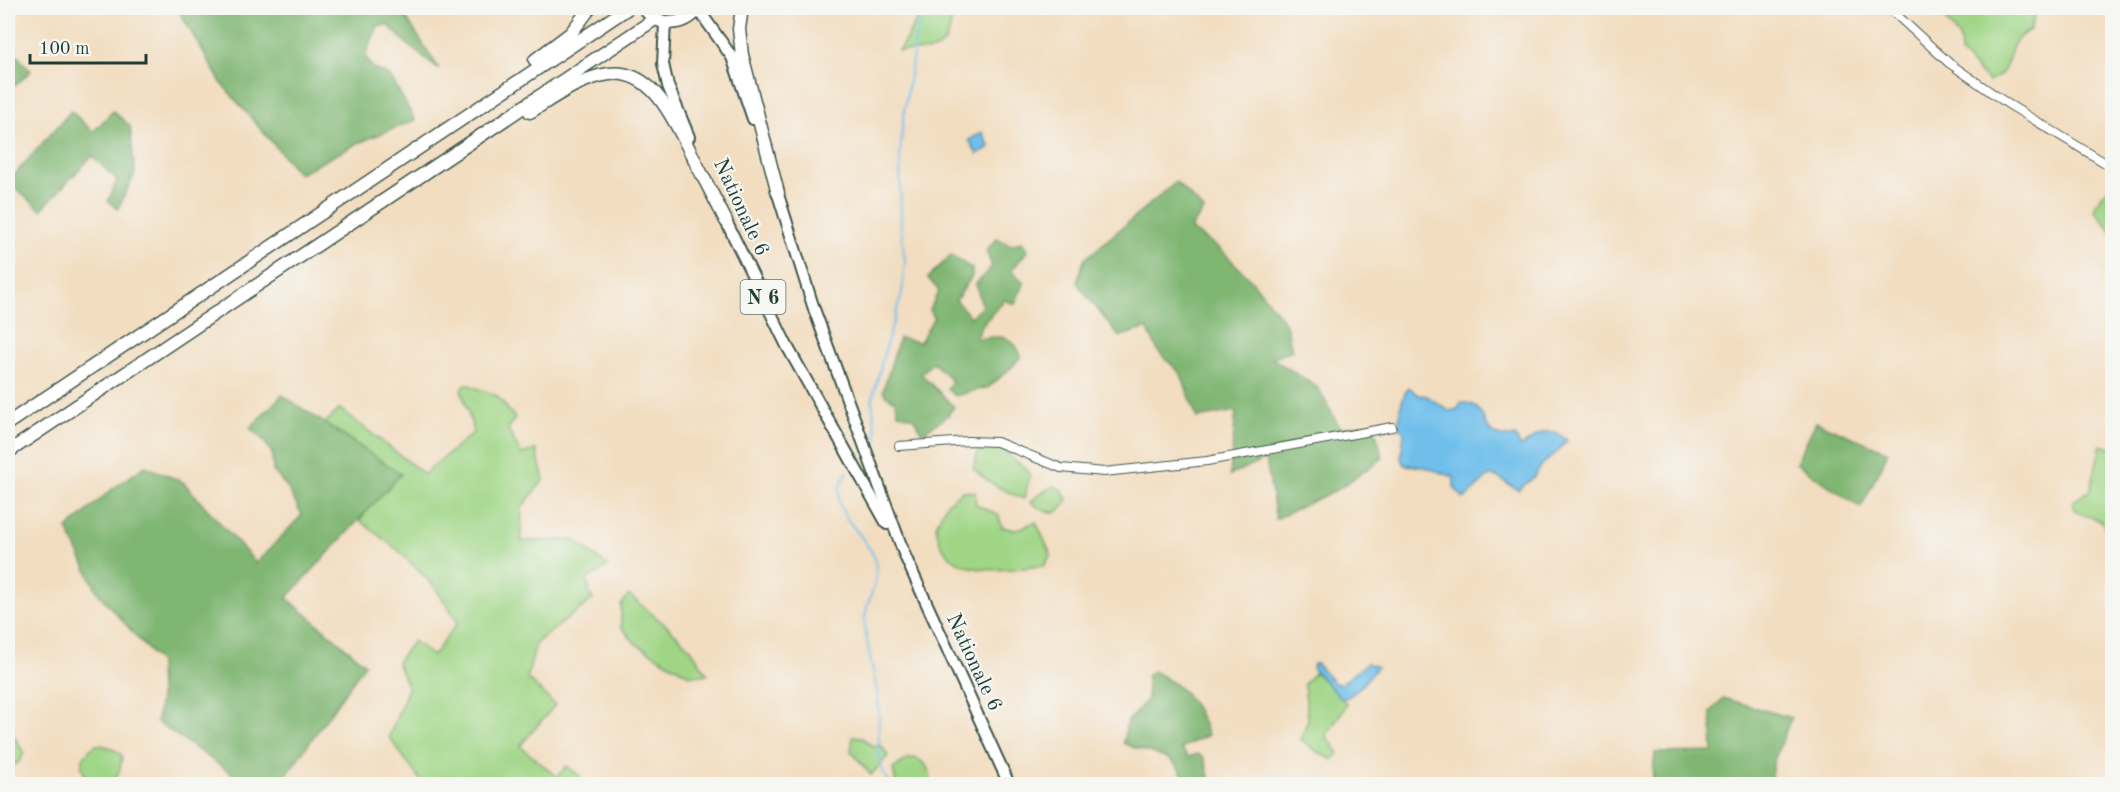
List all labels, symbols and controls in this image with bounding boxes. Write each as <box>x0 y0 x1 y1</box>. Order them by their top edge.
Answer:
scale bar <box>30 27 146 65</box>
text: 100 m <box>39 40 90 58</box>
street label: Nationale 6 <box>709 156 772 260</box>
road number: N 6 <box>740 280 786 314</box>
street label: Nationale 6 <box>942 611 1005 715</box>

